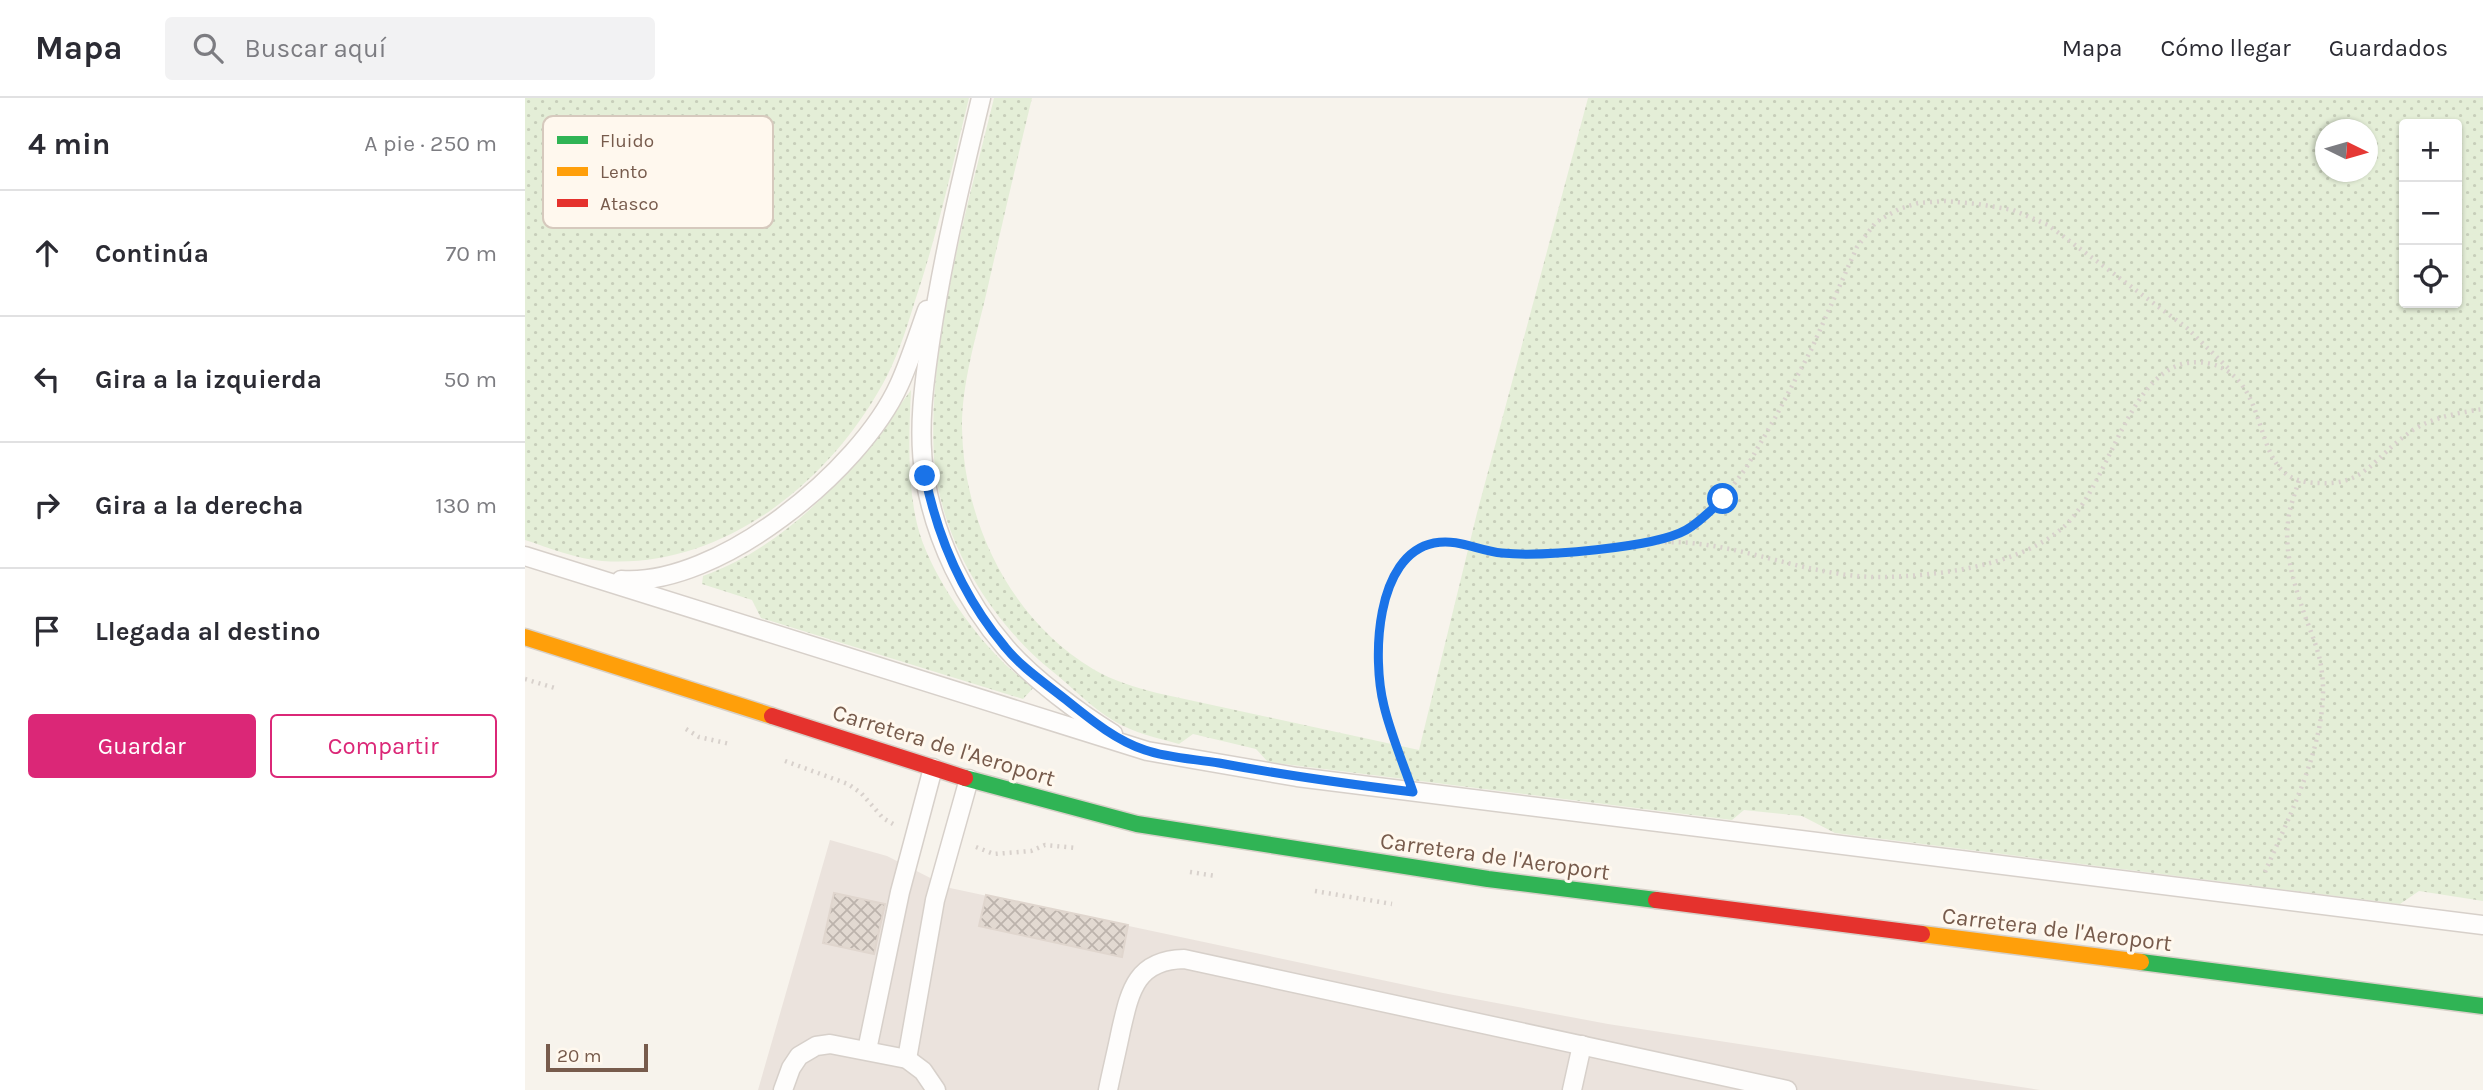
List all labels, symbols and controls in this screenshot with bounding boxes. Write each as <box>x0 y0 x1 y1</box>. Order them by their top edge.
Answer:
search box <box>165 17 655 80</box>
text: Mapa <box>35 29 123 67</box>
icon: search <box>189 29 227 67</box>
text: Buscar aquí <box>245 33 386 64</box>
text: Mapa <box>2062 34 2122 62</box>
text: Cómo llegar <box>2160 34 2291 62</box>
text: Guardados <box>2329 34 2448 62</box>
legend <box>543 116 773 228</box>
north arrow <box>2315 119 2378 182</box>
map controls <box>2399 119 2462 308</box>
button: + <box>2399 119 2462 182</box>
text: 4 min <box>28 126 110 162</box>
text: A pie · 250 m <box>364 130 497 157</box>
text: Fluido <box>600 130 654 152</box>
text: Lento <box>600 161 648 183</box>
button: − <box>2399 182 2462 245</box>
text: Atasco <box>600 193 659 215</box>
icon: ahead <box>28 234 66 272</box>
text: Continúa <box>95 238 209 269</box>
text: 70 m <box>446 240 497 267</box>
button: locate <box>2399 245 2462 308</box>
icon: left <box>28 360 66 398</box>
text: Gira a la izquierda <box>95 364 322 395</box>
text: 50 m <box>443 366 497 393</box>
route end <box>909 460 940 491</box>
route start <box>1707 483 1738 514</box>
icon: right <box>28 486 66 524</box>
text: Gira a la derecha <box>95 490 304 521</box>
text: 130 m <box>435 492 497 519</box>
icon: arrive <box>28 612 66 650</box>
text: Llegada al destino <box>95 616 321 647</box>
street label: Carretera de l'Aeroport <box>829 699 1059 792</box>
button: Guardar <box>28 714 256 778</box>
button: Compartir <box>270 714 497 778</box>
street label: Carretera de l'Aeroport <box>1378 827 1612 886</box>
street label: Carretera de l'Aeroport <box>1940 902 2174 957</box>
scale bar <box>546 1041 647 1073</box>
text: 20 m <box>557 1045 602 1067</box>

